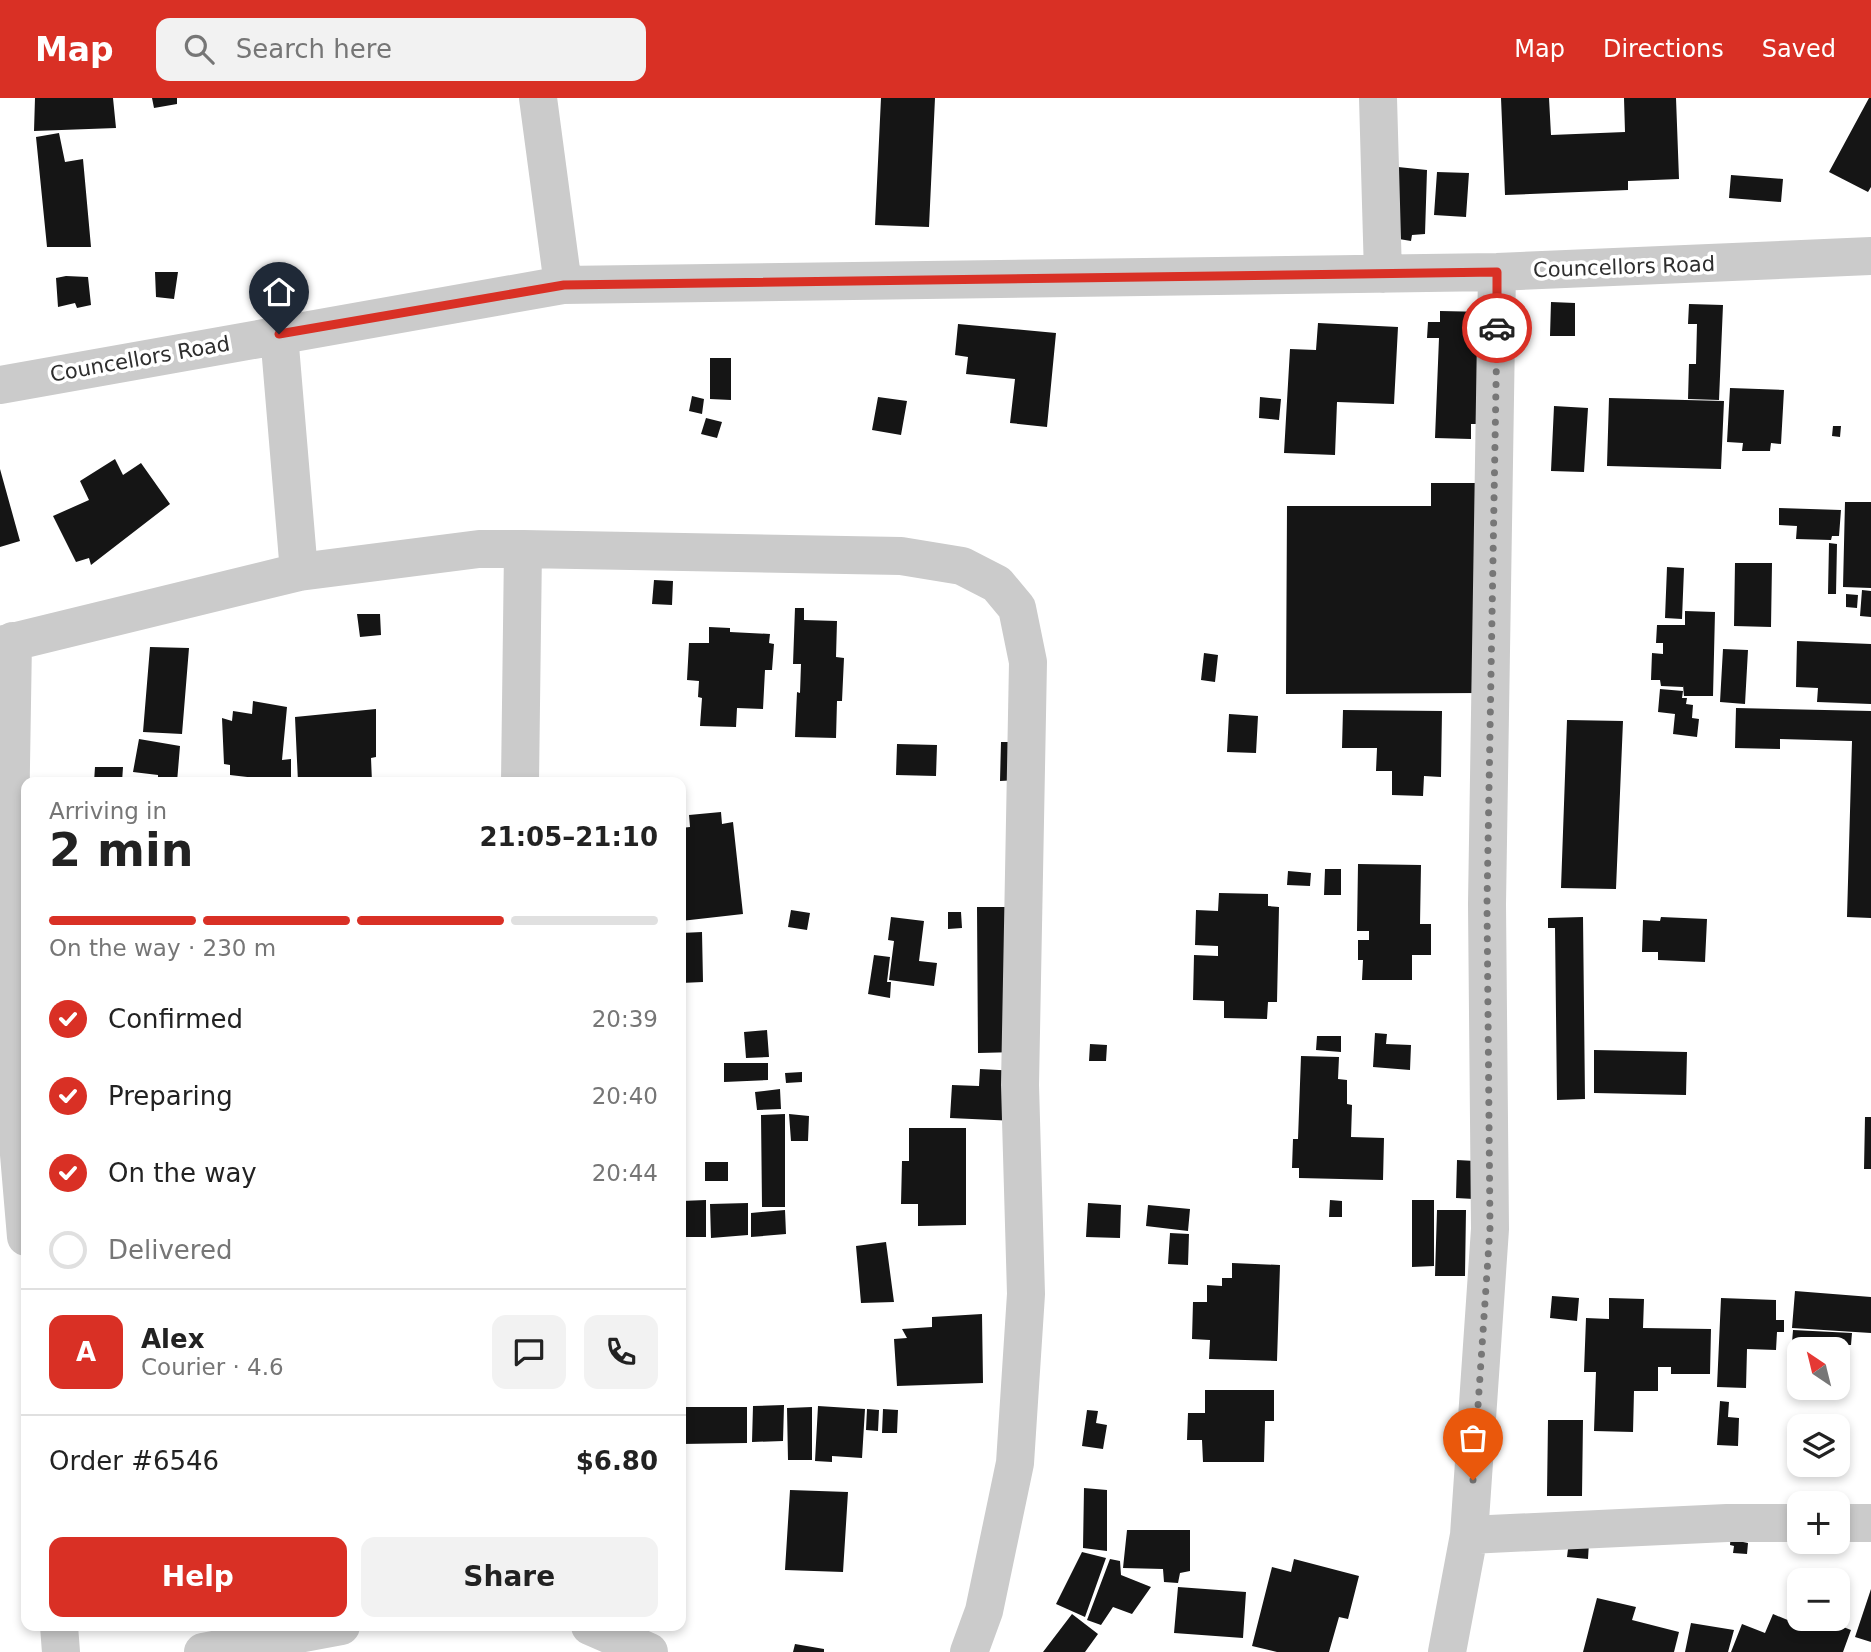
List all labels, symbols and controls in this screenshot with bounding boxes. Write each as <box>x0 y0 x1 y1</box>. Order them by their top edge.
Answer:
search box <box>156 18 646 81</box>
text: Map <box>35 30 114 69</box>
icon: search <box>180 30 218 68</box>
text: Search here <box>236 34 392 64</box>
text: Map <box>1514 35 1565 63</box>
text: Directions <box>1603 35 1724 63</box>
text: Saved <box>1762 35 1836 63</box>
street label: Councellors Road <box>1533 252 1715 282</box>
pin <box>249 262 309 334</box>
icon: home <box>260 273 298 311</box>
courier <box>1462 293 1532 363</box>
icon: car <box>1478 309 1516 347</box>
street label: Councellors Road <box>48 331 232 387</box>
text: Arriving in <box>49 798 167 824</box>
text: 21:05–21:10 <box>479 822 658 852</box>
text: 2 min <box>49 823 193 877</box>
text: On the way · 230 m <box>49 935 276 961</box>
icon: check <box>49 1000 87 1038</box>
text: Confirmed <box>108 1004 243 1034</box>
text: 20:39 <box>592 1006 658 1032</box>
icon: check <box>49 1077 87 1115</box>
text: Preparing <box>108 1081 233 1111</box>
text: 20:40 <box>592 1083 658 1109</box>
icon: check <box>49 1154 87 1192</box>
text: On the way <box>108 1158 257 1188</box>
text: 20:44 <box>592 1160 658 1186</box>
text: Delivered <box>108 1235 232 1265</box>
button: chat <box>492 1315 566 1389</box>
button: phone <box>584 1315 658 1389</box>
text: Alex <box>141 1324 204 1354</box>
text: A <box>76 1337 96 1367</box>
north arrow <box>1787 1337 1850 1400</box>
map controls <box>1787 1337 1850 1631</box>
text: Courier · 4.6 <box>141 1354 284 1380</box>
pin <box>1443 1408 1503 1480</box>
button: layers <box>1787 1414 1850 1477</box>
icon: bag <box>1454 1419 1492 1457</box>
text: Order #6546 <box>49 1446 219 1476</box>
text: $6.80 <box>576 1446 658 1476</box>
button: + <box>1787 1491 1850 1554</box>
button: Help <box>49 1537 347 1617</box>
button: Share <box>361 1537 658 1617</box>
button: − <box>1787 1568 1850 1631</box>

